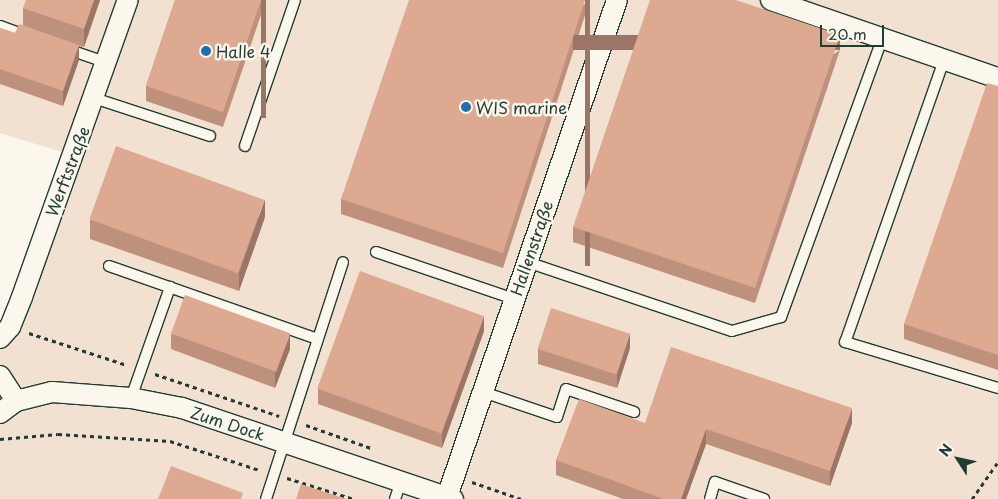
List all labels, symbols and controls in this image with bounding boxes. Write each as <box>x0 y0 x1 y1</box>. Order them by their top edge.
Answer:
scale bar <box>823 15 887 47</box>
text: 20 m <box>828 22 867 45</box>
place label: Halle 4 <box>216 41 271 61</box>
marker: Halle 4 <box>200 45 212 57</box>
place label: WIS marine <box>476 97 567 117</box>
marker: WIS marine <box>460 101 472 113</box>
street label: Werftstraße <box>41 123 93 219</box>
street label: Hallenstraße <box>506 198 556 298</box>
street label: Zum Dock <box>188 402 268 444</box>
north arrow <box>933 434 983 484</box>
text: N <box>934 440 957 461</box>

